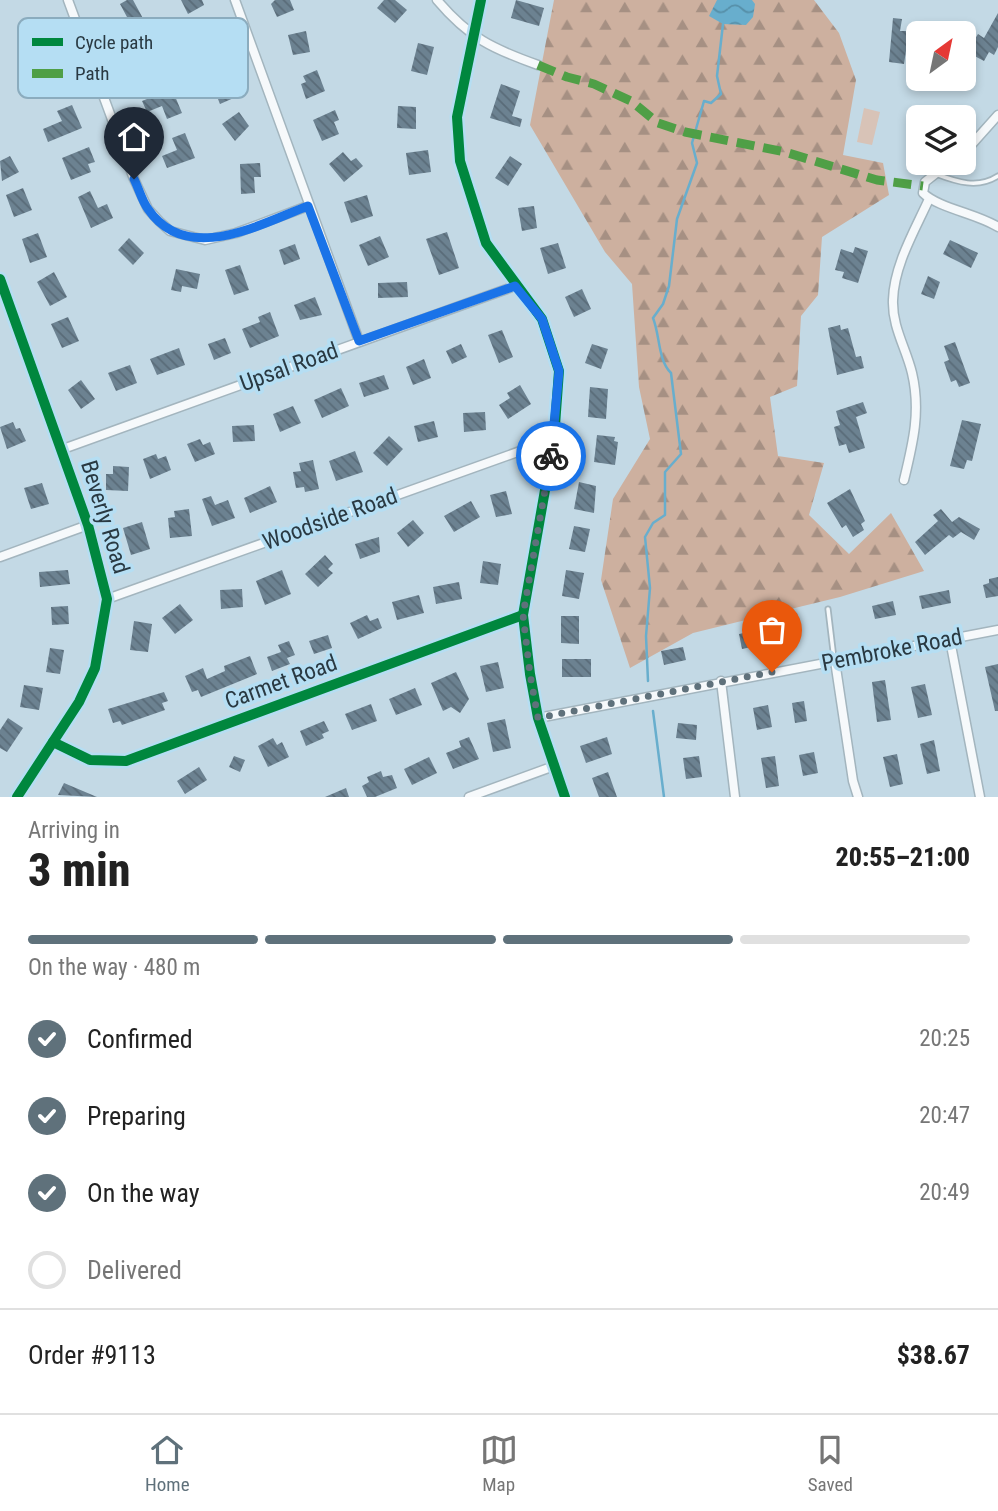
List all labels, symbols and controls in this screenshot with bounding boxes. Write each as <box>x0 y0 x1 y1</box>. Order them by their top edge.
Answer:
legend <box>18 18 248 98</box>
north arrow <box>906 21 976 91</box>
map controls <box>906 21 976 175</box>
text: Cycle path <box>75 31 153 54</box>
text: Path <box>75 62 109 85</box>
button: layers <box>906 105 976 175</box>
pin <box>104 107 164 179</box>
icon: home <box>115 118 153 156</box>
street label: Upsal Road <box>236 337 342 397</box>
courier <box>516 421 586 491</box>
icon: bike <box>532 437 570 475</box>
street label: Beverly Road <box>75 457 135 577</box>
street label: Woodside Road <box>259 482 401 556</box>
pin <box>742 600 802 672</box>
icon: bag <box>753 611 791 649</box>
street label: Pembroke Road <box>819 623 965 677</box>
street label: Carmet Road <box>221 649 341 715</box>
text: Arriving in <box>28 817 120 844</box>
text: 20:55–21:00 <box>836 842 970 872</box>
text: 3 min <box>28 843 131 897</box>
text: On the way · 480 m <box>28 954 200 981</box>
icon: check <box>28 1020 66 1058</box>
text: Confirmed <box>87 1024 193 1054</box>
text: 20:25 <box>919 1025 970 1052</box>
icon: check <box>28 1097 66 1135</box>
text: Preparing <box>87 1101 186 1131</box>
text: 20:47 <box>919 1102 970 1129</box>
icon: check <box>28 1174 66 1212</box>
text: On the way <box>87 1178 200 1208</box>
text: 20:49 <box>919 1179 970 1206</box>
text: Delivered <box>87 1255 182 1285</box>
text: Order #9113 <box>28 1340 156 1370</box>
text: $38.67 <box>897 1340 970 1370</box>
tab: Home <box>145 1431 190 1496</box>
tab: Map <box>480 1431 518 1496</box>
tab: Saved <box>808 1431 853 1496</box>

